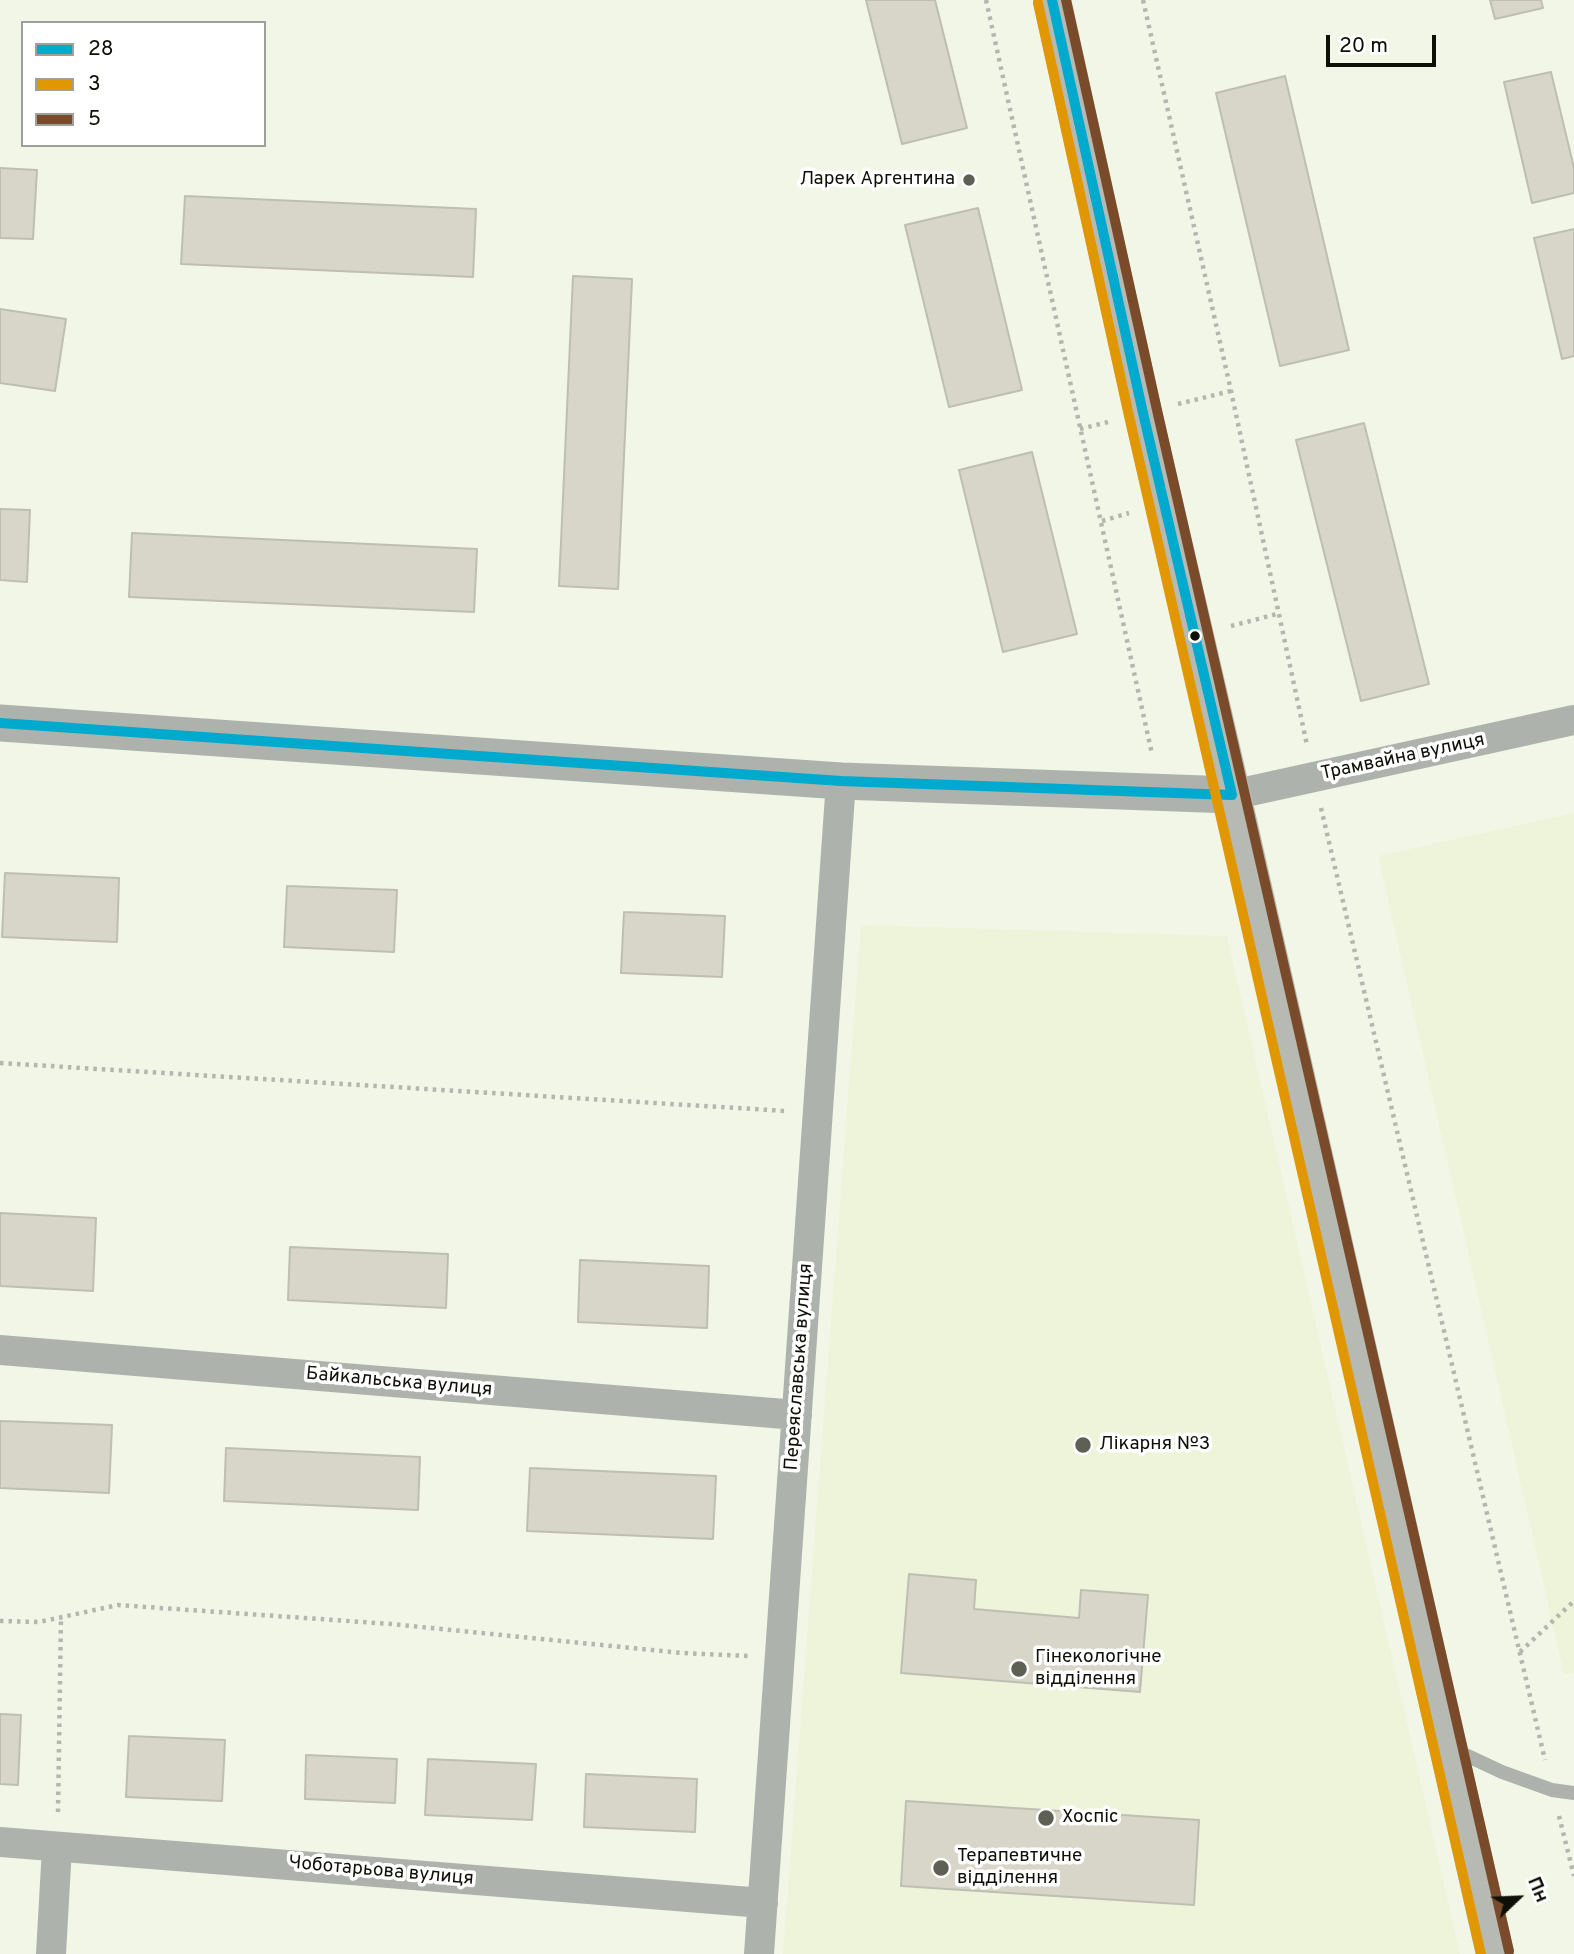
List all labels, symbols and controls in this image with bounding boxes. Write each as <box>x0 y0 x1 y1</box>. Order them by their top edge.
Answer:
legend <box>21 21 266 147</box>
scale bar <box>1329 21 1439 65</box>
text: 20 m <box>1339 33 1388 60</box>
text: 28 <box>88 36 114 63</box>
text: 3 <box>88 71 101 98</box>
text: 5 <box>88 106 101 133</box>
place label: Ларек Аргентина <box>799 169 955 191</box>
marker: Ларек Аргентина <box>961 172 977 188</box>
unlabelled marker <box>1188 629 1202 643</box>
street label: Трамвайна вулиця <box>1319 730 1487 786</box>
street label: Переяславська вулиця <box>781 1263 819 1471</box>
street label: Байкальська вулиця <box>305 1363 493 1403</box>
place label: Лікарня №3 <box>1099 1434 1210 1456</box>
marker: Лікарня №3 <box>1073 1435 1093 1455</box>
place label: Гінекологічне відділення <box>1035 1647 1162 1691</box>
marker: Гінекологічне відділення <box>1009 1659 1029 1679</box>
place label: Хоспіс <box>1062 1807 1119 1829</box>
marker: Хоспіс <box>1036 1808 1056 1828</box>
place label: Терапевтичне відділення <box>957 1846 1082 1890</box>
street label: Чоботарьова вулиця <box>287 1853 475 1891</box>
marker: Терапевтичне відділення <box>931 1858 951 1878</box>
north arrow <box>1483 1863 1553 1933</box>
text: Пн <box>1521 1873 1553 1906</box>

